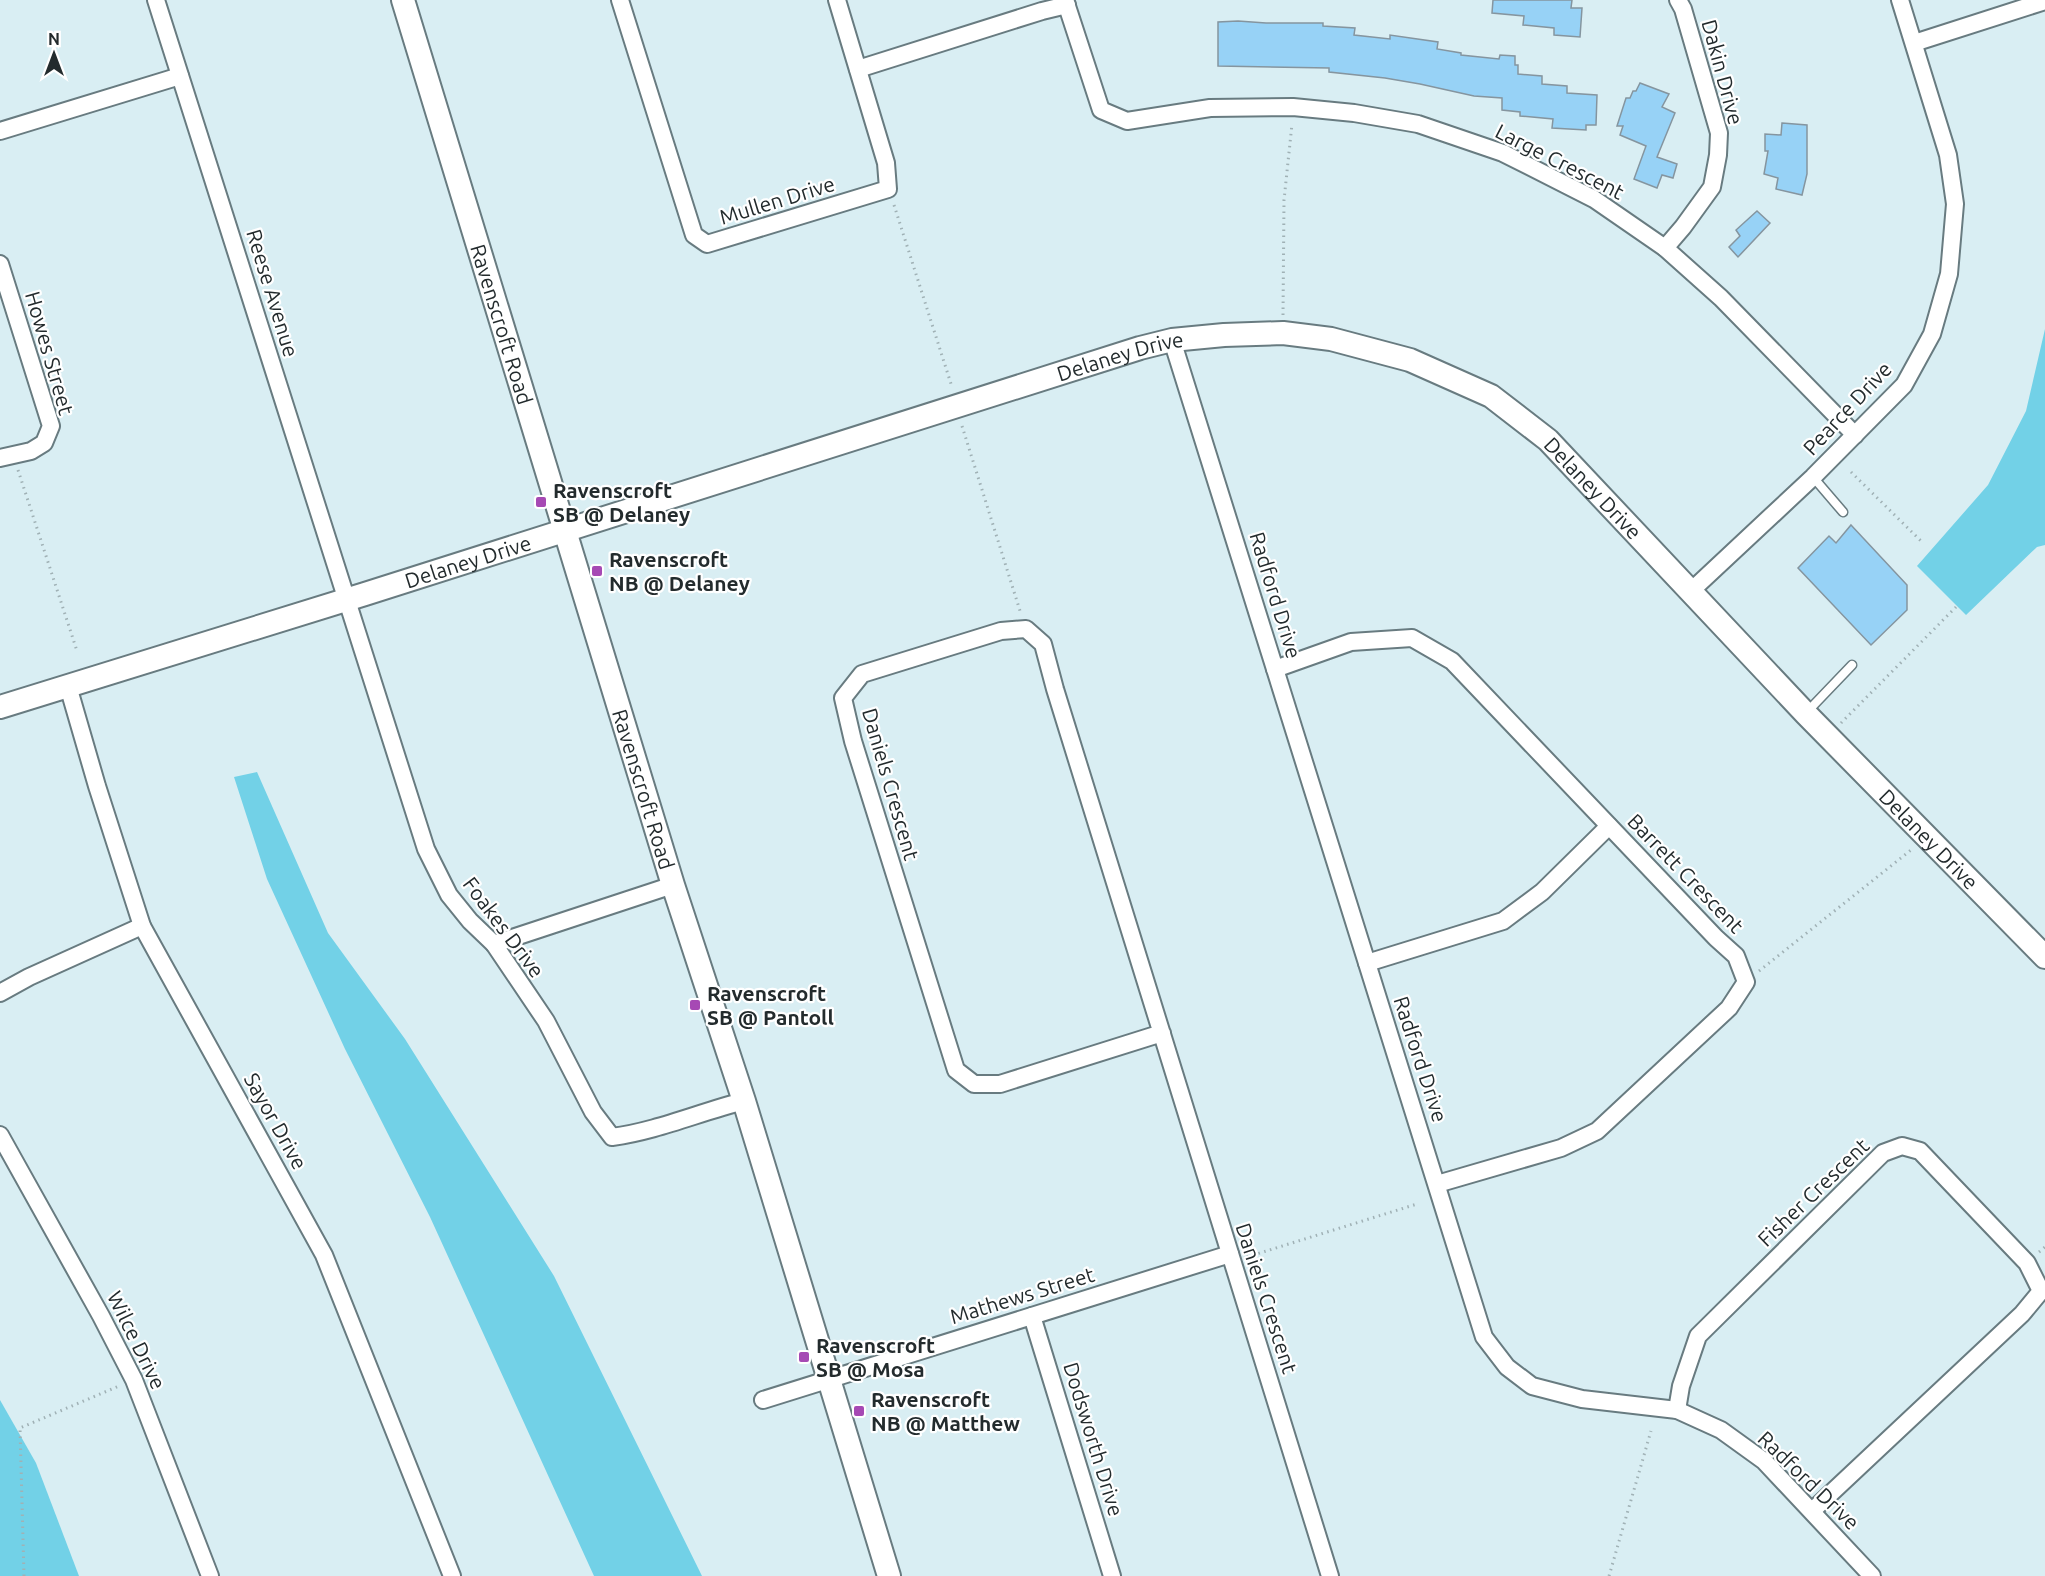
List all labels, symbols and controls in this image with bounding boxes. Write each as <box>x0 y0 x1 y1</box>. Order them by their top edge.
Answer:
street label: Dakin Drive <box>1697 17 1749 127</box>
north arrow <box>24 24 84 84</box>
text: N <box>48 30 60 48</box>
street label: Large Crescent <box>1492 118 1628 204</box>
street label: Mullen Drive <box>716 171 838 229</box>
street label: Reese Avenue <box>242 226 304 360</box>
street label: Ravenscroft Road <box>466 241 538 407</box>
street label: Howes Street <box>21 288 79 418</box>
street label: Delaney Drive <box>1054 327 1184 386</box>
street label: Pearce Drive <box>1798 357 1896 459</box>
street label: Delaney Drive <box>1539 432 1647 544</box>
place label: Ravenscroft SB @ Delaney <box>553 478 690 526</box>
marker: Ravenscroft SB @ Delaney <box>534 495 548 509</box>
street label: Radford Drive <box>1245 529 1307 661</box>
street label: Delaney Drive <box>402 530 534 593</box>
place label: Ravenscroft NB @ Delaney <box>609 547 750 595</box>
marker: Ravenscroft NB @ Delaney <box>590 564 604 578</box>
street label: Daniels Crescent <box>858 705 924 863</box>
street label: Ravenscroft Road <box>608 706 679 872</box>
street label: Delaney Drive <box>1875 784 1983 894</box>
street label: Barrett Crescent <box>1623 809 1749 937</box>
street label: Foakes Drive <box>458 872 550 982</box>
place label: Ravenscroft SB @ Pantoll <box>707 981 834 1029</box>
street label: Radford Drive <box>1389 993 1453 1125</box>
marker: Ravenscroft SB @ Pantoll <box>688 998 702 1012</box>
street label: Sayor Drive <box>240 1069 312 1173</box>
street label: Fisher Crescent <box>1753 1133 1873 1251</box>
street label: Daniels Crescent <box>1231 1220 1303 1376</box>
street label: Mathews Street <box>947 1262 1097 1328</box>
street label: Wilce Drive <box>103 1287 171 1393</box>
place label: Ravenscroft SB @ Mosa <box>816 1333 935 1381</box>
marker: Ravenscroft SB @ Mosa <box>797 1350 811 1364</box>
street label: Dodsworth Drive <box>1059 1359 1129 1519</box>
place label: Ravenscroft NB @ Matthew <box>871 1387 1020 1435</box>
marker: Ravenscroft NB @ Matthew <box>852 1404 866 1418</box>
street label: Radford Drive <box>1754 1426 1864 1534</box>

